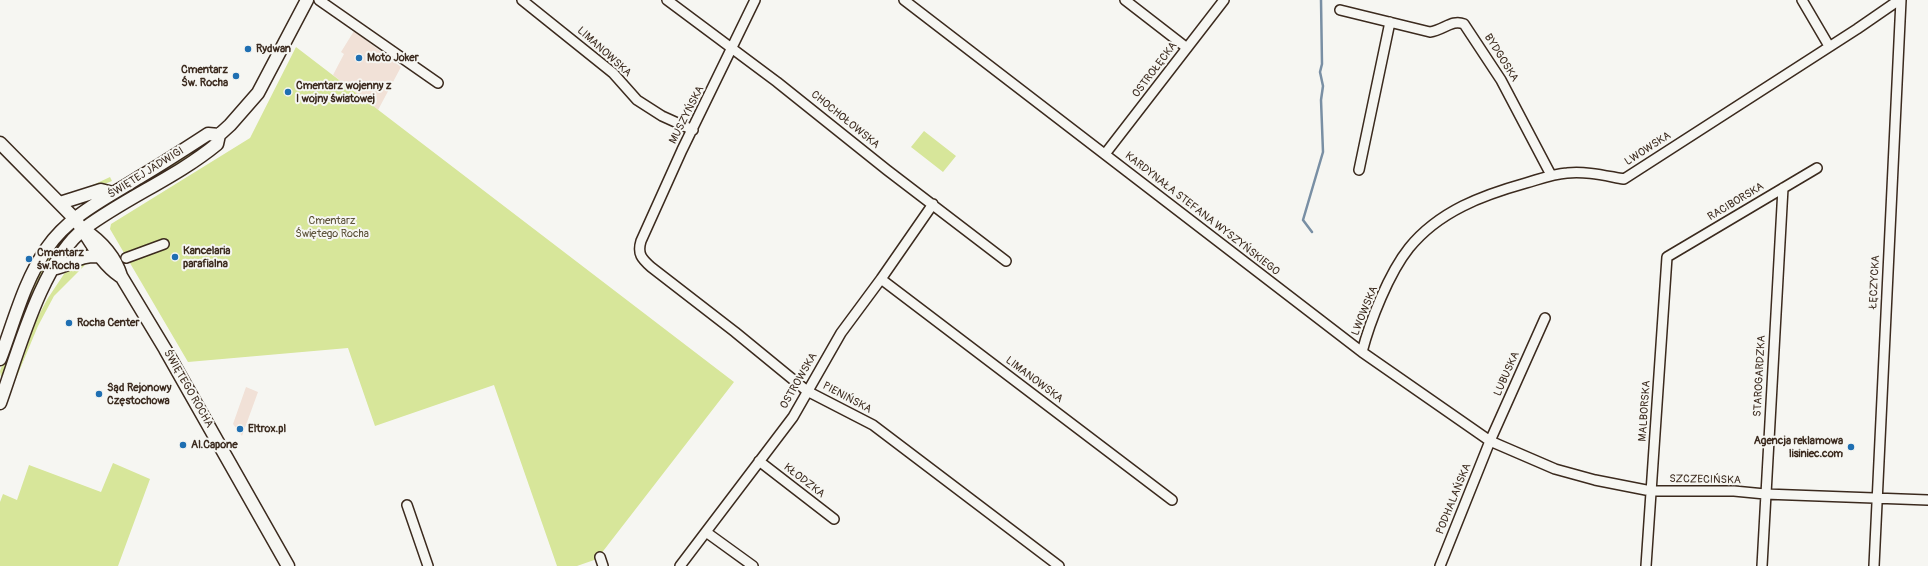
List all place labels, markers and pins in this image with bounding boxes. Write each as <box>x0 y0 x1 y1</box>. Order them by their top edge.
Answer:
place label: Rydwan <box>256 42 291 56</box>
marker: Rydwan <box>243 44 253 54</box>
place label: Moto Joker <box>367 51 419 65</box>
marker: Moto Joker <box>354 53 364 63</box>
place label: Cmentarz Św. Rocha <box>181 63 228 89</box>
marker: Cmentarz Św. Rocha <box>231 71 241 81</box>
place label: Cmentarz wojenny z I wojny światowej <box>296 79 392 105</box>
marker: Cmentarz wojenny z I wojny światowej <box>283 87 293 97</box>
place label: Kancelaria parafialna <box>183 244 230 270</box>
place label: Cmentarz św.Rocha <box>37 246 84 272</box>
marker: Kancelaria parafialna <box>170 252 180 262</box>
marker: Cmentarz św.Rocha <box>24 254 34 264</box>
place label: Rocha Center <box>77 316 139 330</box>
marker: Rocha Center <box>64 318 74 328</box>
place label: Sąd Rejonowy Częstochowa <box>107 381 171 407</box>
marker: Sąd Rejonowy Częstochowa <box>94 389 104 399</box>
place label: Eltrox.pl <box>248 422 286 436</box>
marker: Eltrox.pl <box>235 424 245 434</box>
place label: Agencja reklamowa lisiniec.com <box>1754 434 1843 460</box>
place label: Al.Capone <box>191 438 238 452</box>
marker: Al.Capone <box>178 440 188 450</box>
marker: Agencja reklamowa lisiniec.com <box>1846 442 1856 452</box>

